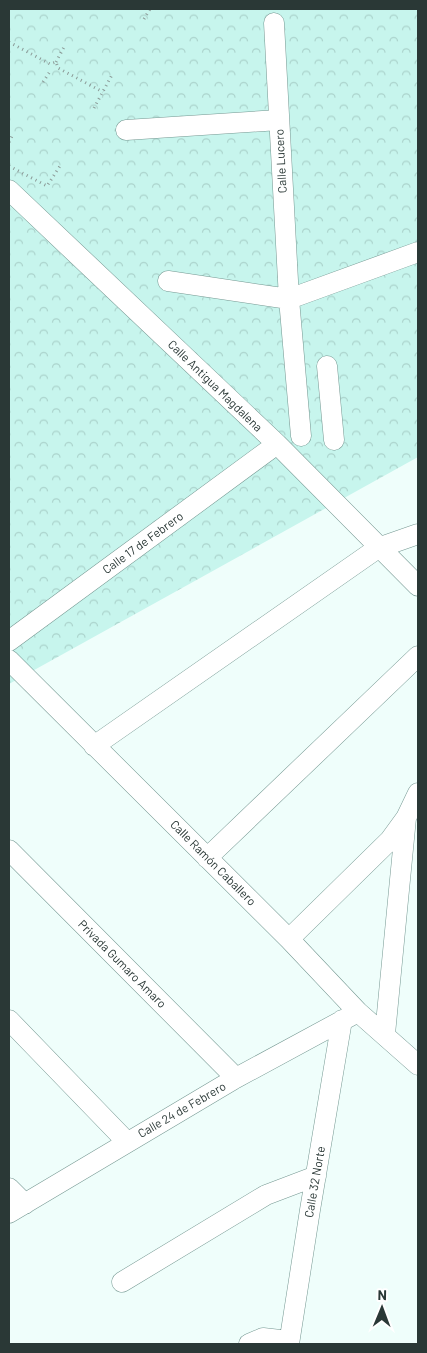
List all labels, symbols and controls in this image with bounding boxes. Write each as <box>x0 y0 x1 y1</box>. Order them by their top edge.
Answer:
street label: Calle Lucero <box>271 129 289 194</box>
street label: Calle Antigua Magdalena <box>166 337 266 434</box>
street label: Calle 17 de Febrero <box>99 508 185 576</box>
street label: Calle Ramón Caballero <box>168 817 259 908</box>
street label: Privada Gumaro Amaro <box>76 916 170 1010</box>
street label: Calle 24 de Febrero <box>135 1078 228 1140</box>
street label: Calle 32 Norte <box>301 1145 327 1219</box>
north arrow <box>357 1283 407 1333</box>
text: N <box>377 1286 387 1303</box>

